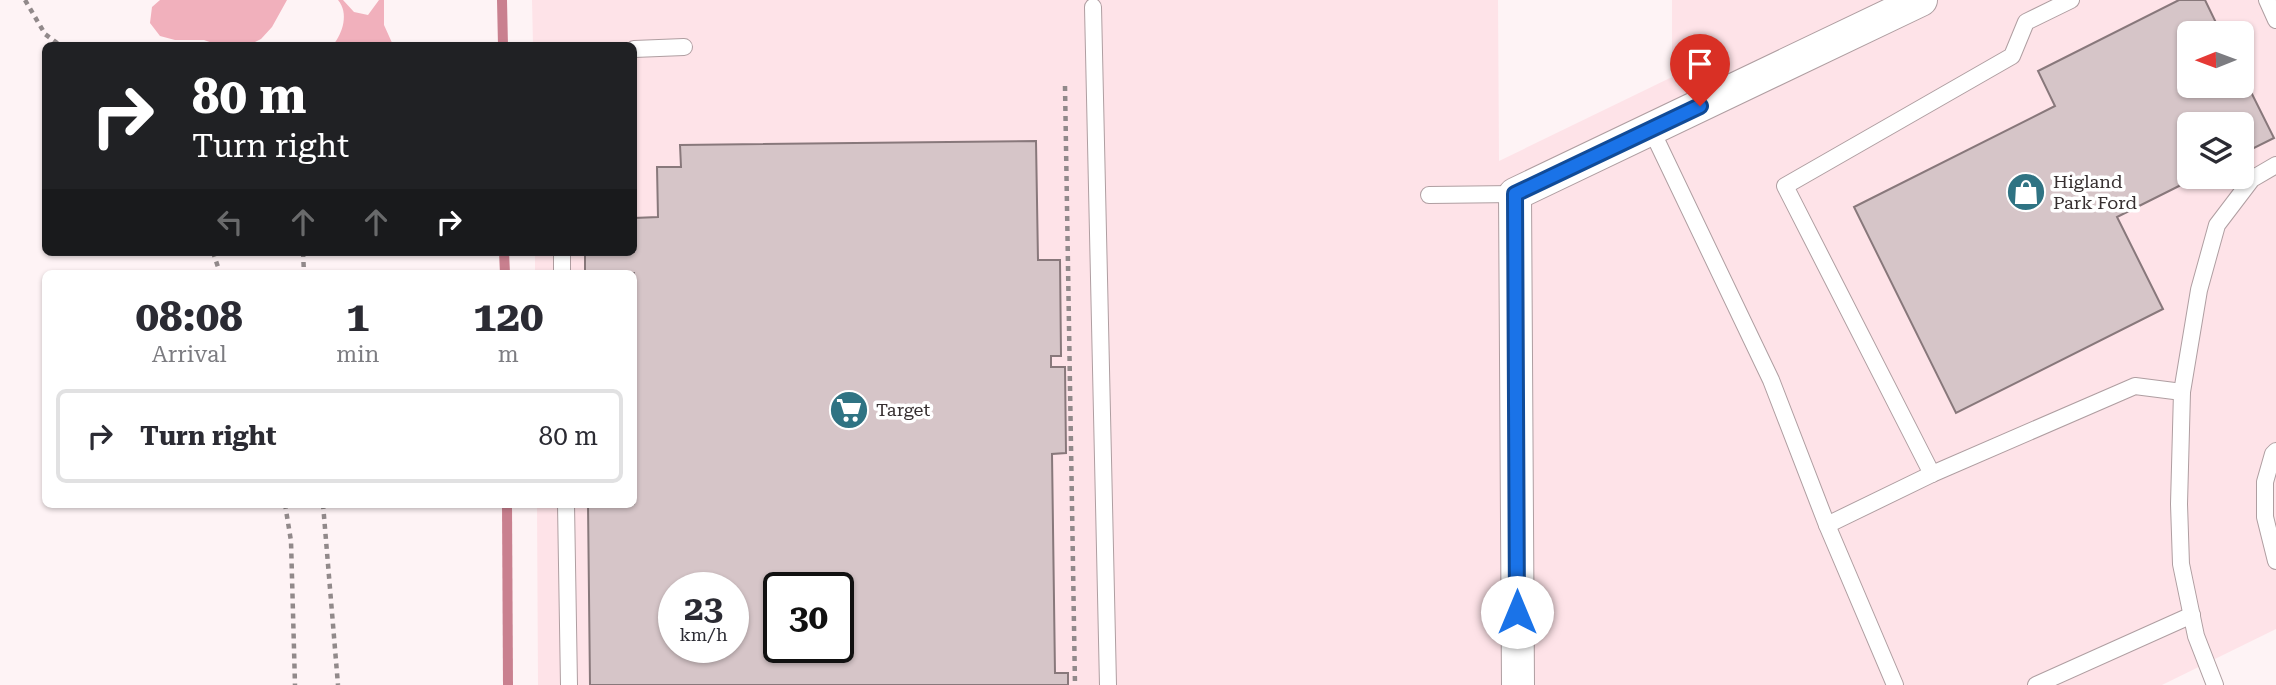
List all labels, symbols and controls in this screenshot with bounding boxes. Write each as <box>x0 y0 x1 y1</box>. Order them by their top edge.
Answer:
north arrow <box>2177 21 2254 98</box>
map controls <box>2177 21 2254 189</box>
pin <box>1670 34 1730 106</box>
icon: arrive <box>1681 45 1719 83</box>
text: 80 m <box>192 68 307 125</box>
icon: right <box>77 70 168 161</box>
button: layers <box>2177 112 2254 189</box>
text: Turn right <box>192 127 349 165</box>
shop icon: Higland Park Ford <box>2005 171 2047 213</box>
place label: Higland Park Ford <box>2053 171 2137 213</box>
icon: left <box>211 203 249 241</box>
icon: ahead <box>284 203 322 241</box>
icon: ahead <box>357 203 395 241</box>
icon: right <box>430 203 468 241</box>
text: 08:08 <box>136 292 243 341</box>
text: 1 <box>346 292 370 341</box>
text: 120 <box>473 292 543 341</box>
text: Arrival <box>152 341 226 368</box>
text: min <box>336 341 379 368</box>
text: m <box>498 341 519 368</box>
supermarket icon: Target <box>828 389 870 431</box>
place label: Target <box>876 399 930 420</box>
icon: right <box>81 417 119 455</box>
text: Turn right <box>140 421 276 451</box>
text: 80 m <box>539 421 598 451</box>
speed limit sign: 30 <box>763 572 854 663</box>
position arrow <box>1480 575 1554 649</box>
text: 23 <box>684 588 723 629</box>
text: km/h <box>679 624 728 645</box>

